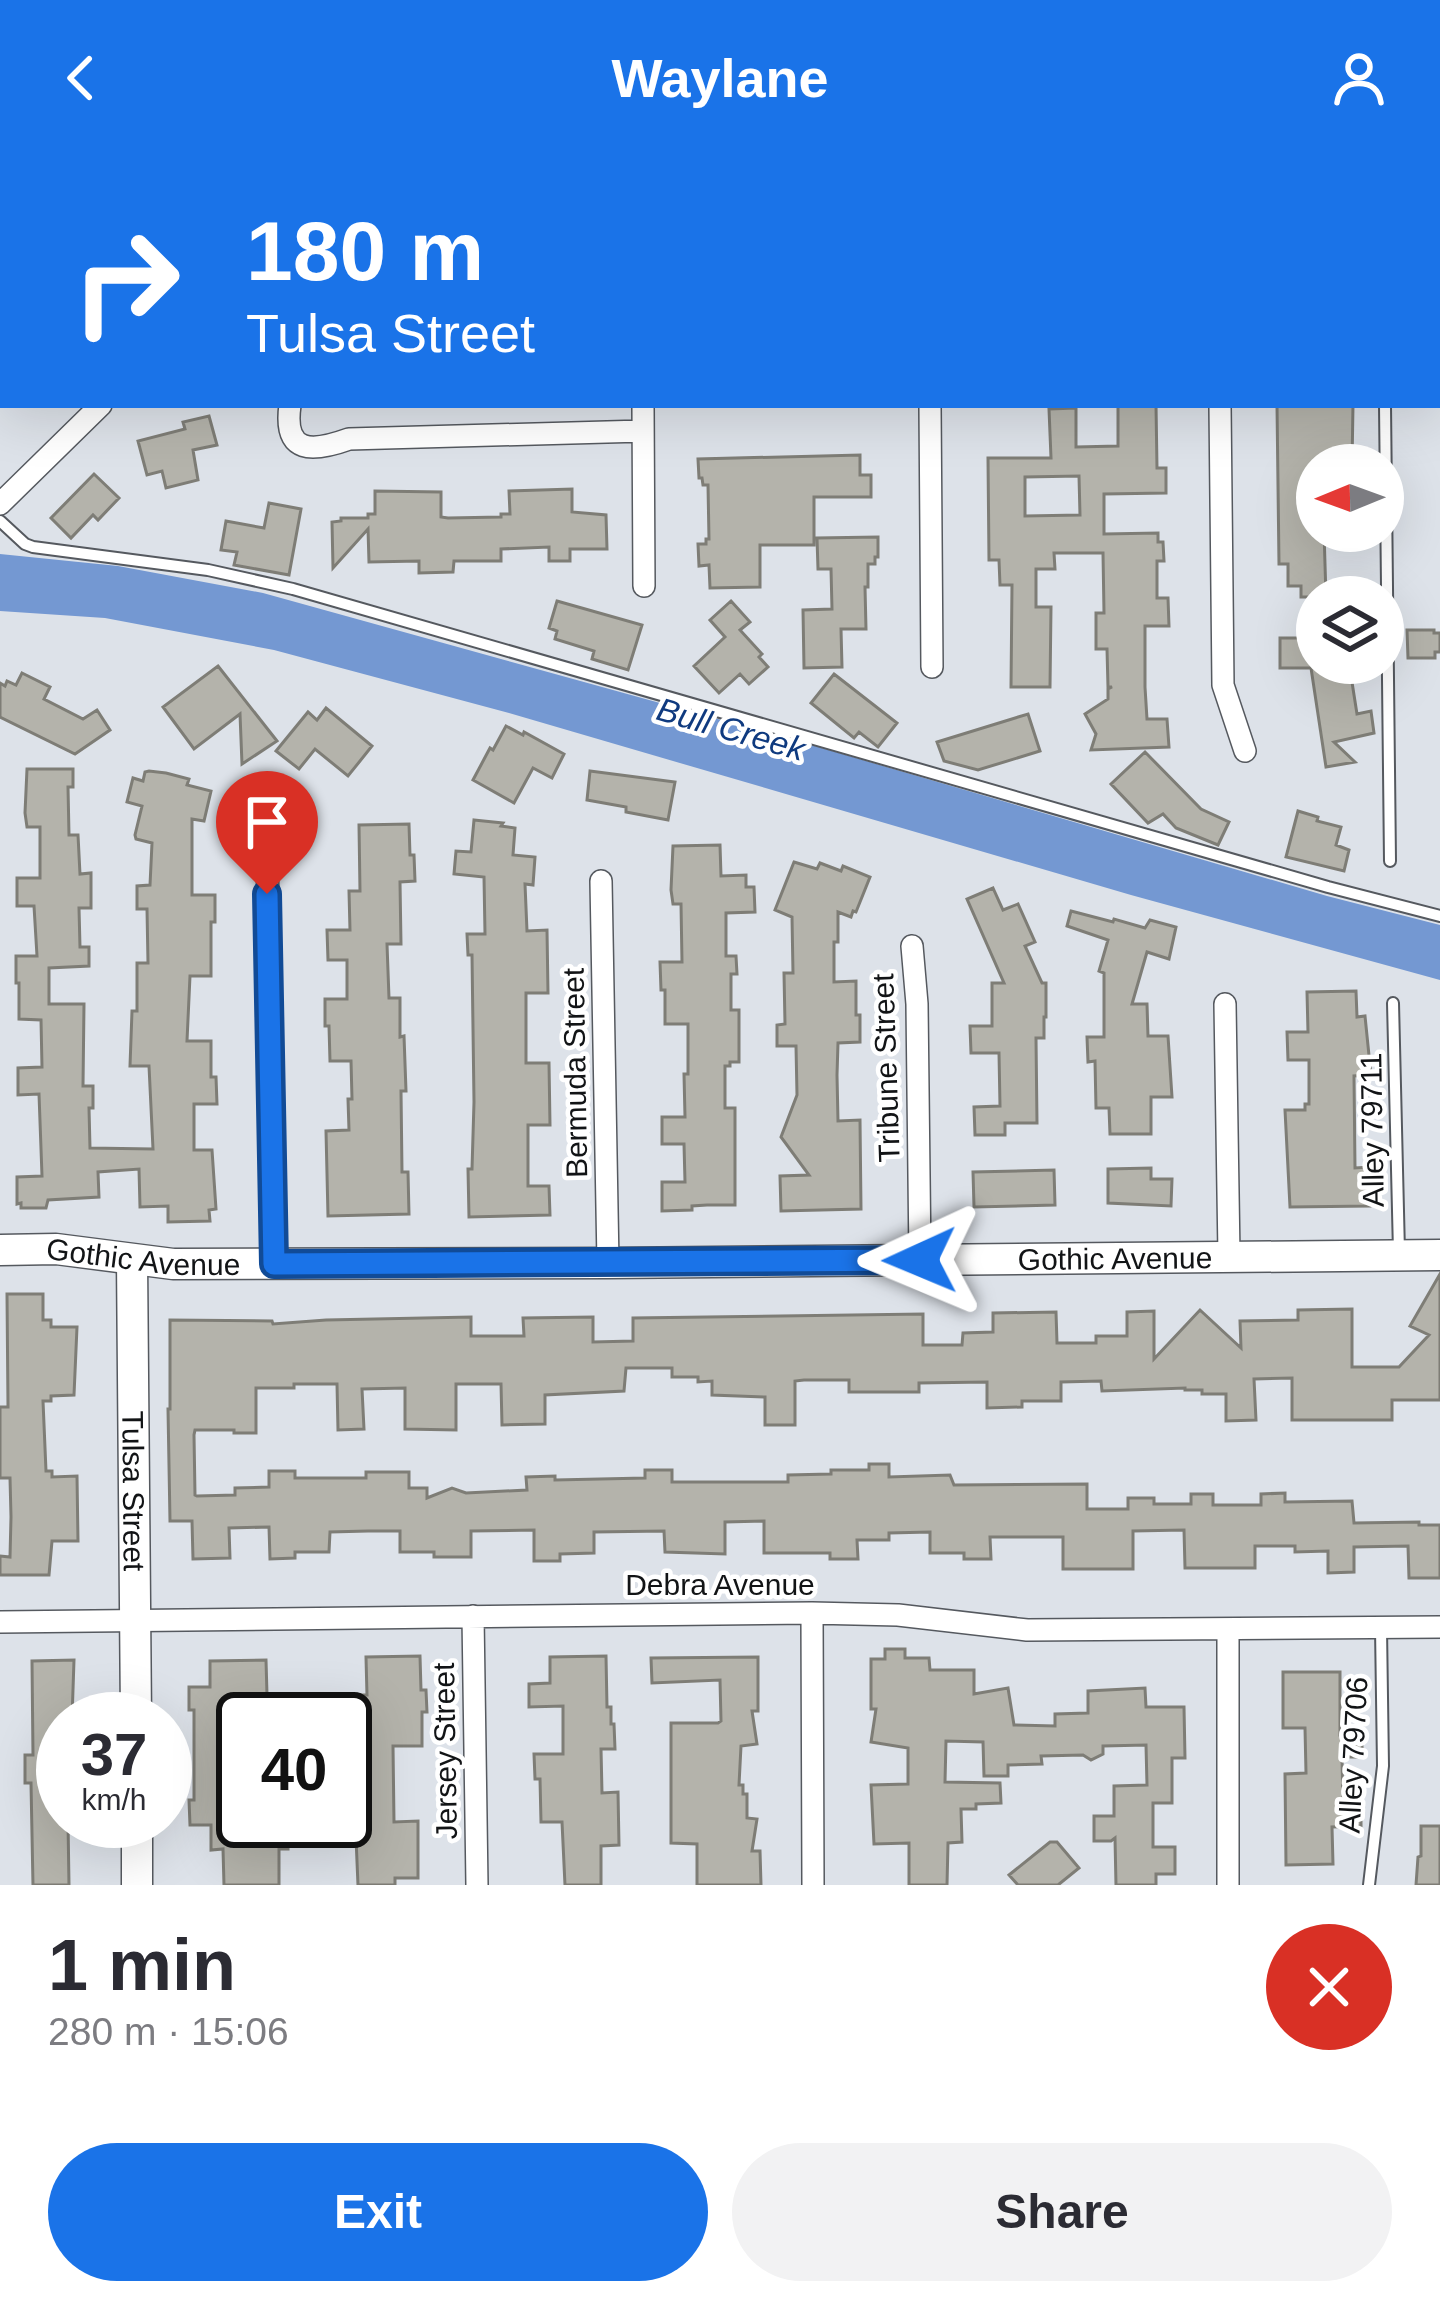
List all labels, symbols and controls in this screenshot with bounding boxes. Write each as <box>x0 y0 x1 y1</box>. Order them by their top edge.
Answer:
icon: back <box>48 45 114 111</box>
icon: person <box>1326 45 1392 111</box>
text: Waylane <box>611 48 829 108</box>
icon: right <box>48 204 204 360</box>
text: 180 m <box>246 204 484 298</box>
text: Tulsa Street <box>246 303 535 363</box>
north arrow <box>1296 444 1404 552</box>
map controls <box>1296 444 1404 684</box>
button: layers <box>1296 576 1404 684</box>
water label: Bull Creek <box>653 690 811 768</box>
pin <box>216 771 318 894</box>
icon: arrive <box>234 789 300 855</box>
street label: Bermuda Street <box>557 967 593 1178</box>
street label: Tribune Street <box>866 972 906 1163</box>
street label: Alley 79711 <box>1354 1052 1390 1208</box>
position arrow <box>857 1197 983 1323</box>
street label: Gothic Avenue <box>45 1231 240 1280</box>
street label: Gothic Avenue <box>1018 1241 1212 1276</box>
street label: Tulsa Street <box>117 1411 151 1572</box>
street label: Debra Avenue <box>625 1568 815 1601</box>
street label: Jersey Street <box>427 1662 463 1840</box>
street label: Alley 79706 <box>1332 1676 1374 1834</box>
speed limit sign: 40 <box>216 1692 372 1848</box>
text: 37 <box>81 1721 147 1788</box>
text: km/h <box>81 1783 147 1816</box>
button: close <box>1266 1924 1392 2050</box>
text: 1 min <box>48 1925 236 2005</box>
text: 280 m · 15:06 <box>48 2010 289 2053</box>
button: Exit <box>48 2143 708 2281</box>
button: Share <box>732 2143 1392 2281</box>

